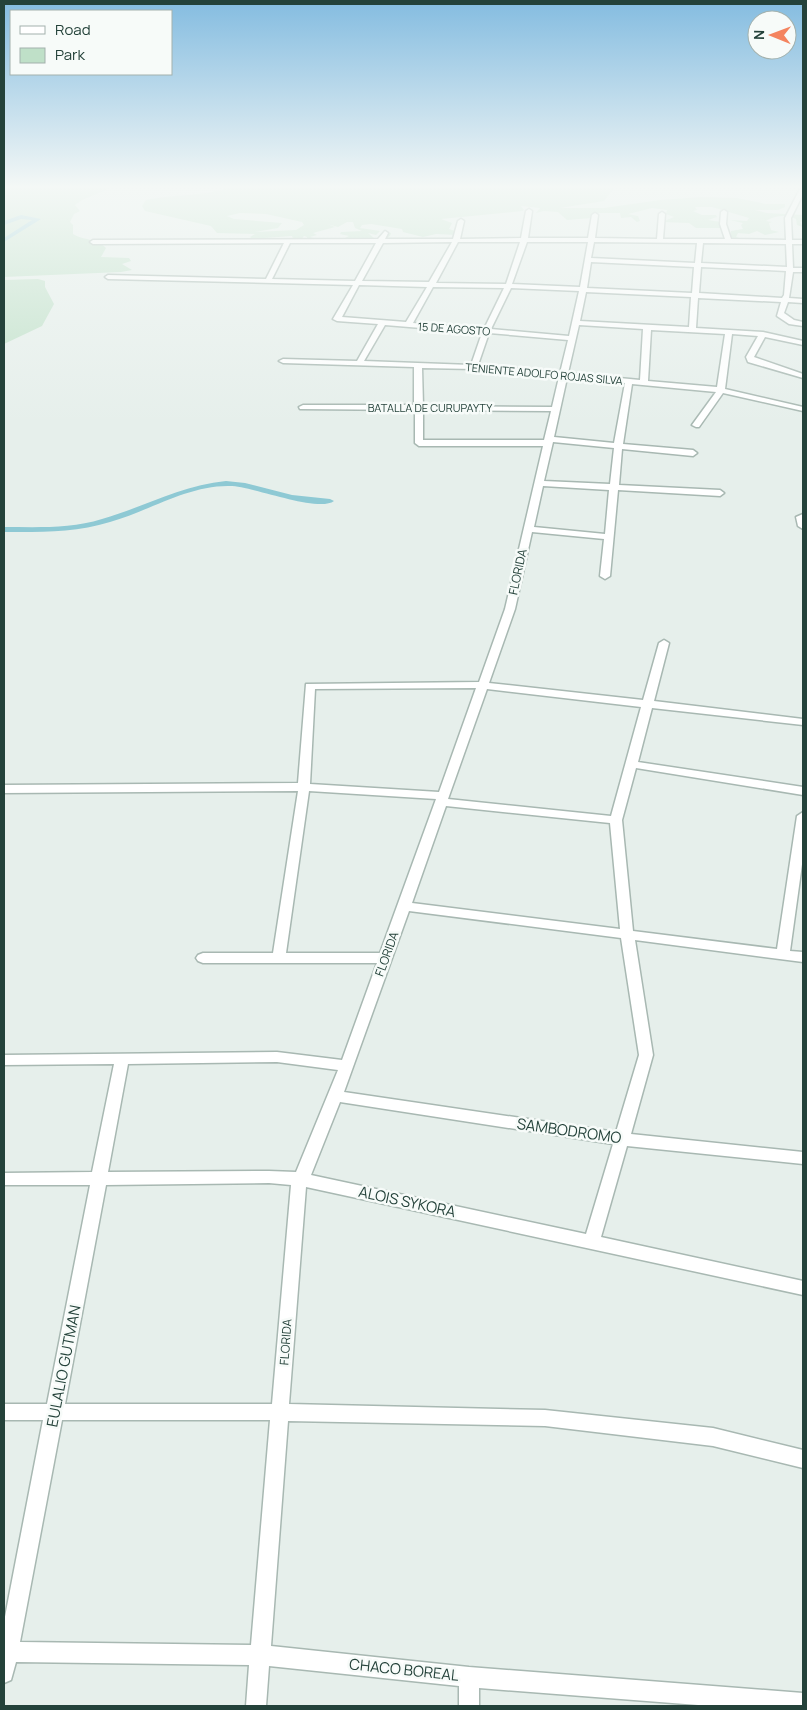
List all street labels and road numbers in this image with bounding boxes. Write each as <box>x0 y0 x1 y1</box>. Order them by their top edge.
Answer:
street label: 15 DE AGOSTO <box>417 318 491 339</box>
street label: TENIENTE ADOLFO ROJAS SILVA <box>465 359 623 388</box>
street label: BATALLA DE CURUPAYTY <box>368 400 493 415</box>
street label: FLORIDA <box>504 547 531 596</box>
street label: FLORIDA <box>371 929 403 979</box>
street label: SAMBODROMO <box>515 1113 623 1148</box>
street label: ALOIS SYKORA <box>357 1181 458 1222</box>
street label: EULALIO GUTMAN <box>41 1303 86 1429</box>
street label: FLORIDA <box>275 1318 296 1366</box>
street label: CHACO BOREAL <box>348 1653 460 1686</box>

